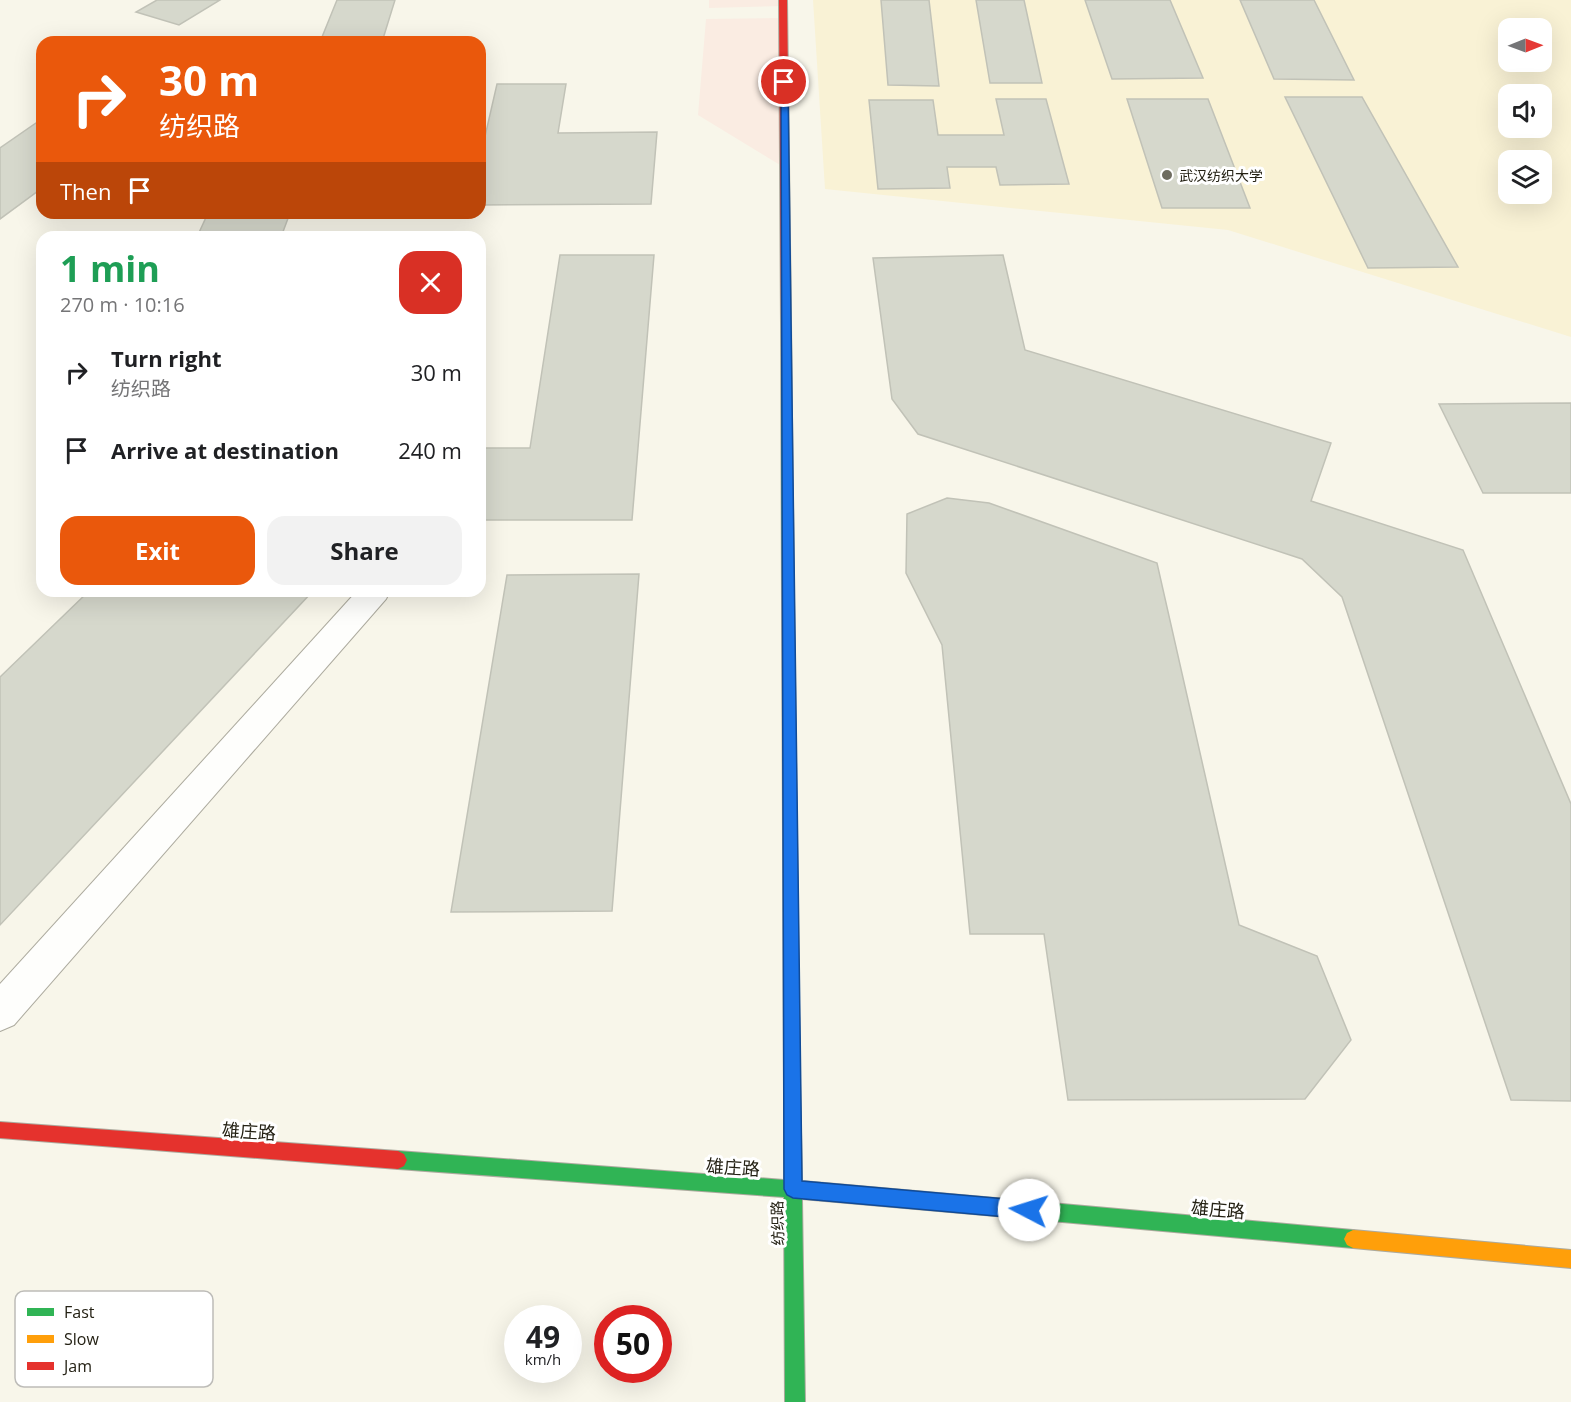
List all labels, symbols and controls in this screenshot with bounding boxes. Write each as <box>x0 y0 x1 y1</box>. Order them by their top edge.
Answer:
north arrow <box>1498 18 1552 72</box>
map controls <box>1498 18 1552 204</box>
text: 30 m <box>159 51 259 108</box>
pin <box>758 56 809 107</box>
icon: right <box>60 60 138 138</box>
icon: arrive <box>767 65 800 98</box>
button: sound <box>1498 84 1552 138</box>
text: 纺织路 <box>159 107 240 144</box>
button: layers <box>1498 150 1552 204</box>
place label: 武汉纺织大学 <box>1179 166 1263 185</box>
marker: 武汉纺织大学 <box>1160 168 1174 182</box>
icon: arrive <box>123 174 156 207</box>
text: Then <box>60 176 111 206</box>
text: 1 min <box>60 244 160 293</box>
button: close <box>399 251 462 314</box>
text: 270 m · 10:16 <box>60 291 185 318</box>
text: Turn right <box>111 343 222 373</box>
icon: right <box>60 356 93 389</box>
text: 30 m <box>411 357 462 387</box>
text: 纺织路 <box>111 375 171 402</box>
icon: arrive <box>60 434 93 467</box>
text: Arrive at destination <box>111 435 339 465</box>
text: 240 m <box>398 435 462 465</box>
button: Exit <box>60 516 255 585</box>
button: Share <box>267 516 462 585</box>
street label: 雄庄路 <box>221 1117 277 1145</box>
street label: 雄庄路 <box>705 1153 761 1181</box>
position arrow <box>997 1178 1061 1242</box>
street label: 雄庄路 <box>1190 1195 1246 1223</box>
street label: 纺织路 <box>767 1200 787 1246</box>
legend <box>15 1291 213 1387</box>
text: Fast <box>64 1301 95 1323</box>
speed limit sign: 50 <box>594 1305 672 1383</box>
text: 49 <box>526 1316 560 1357</box>
text: Slow <box>64 1328 99 1350</box>
text: km/h <box>525 1349 561 1369</box>
text: Jam <box>62 1355 92 1377</box>

